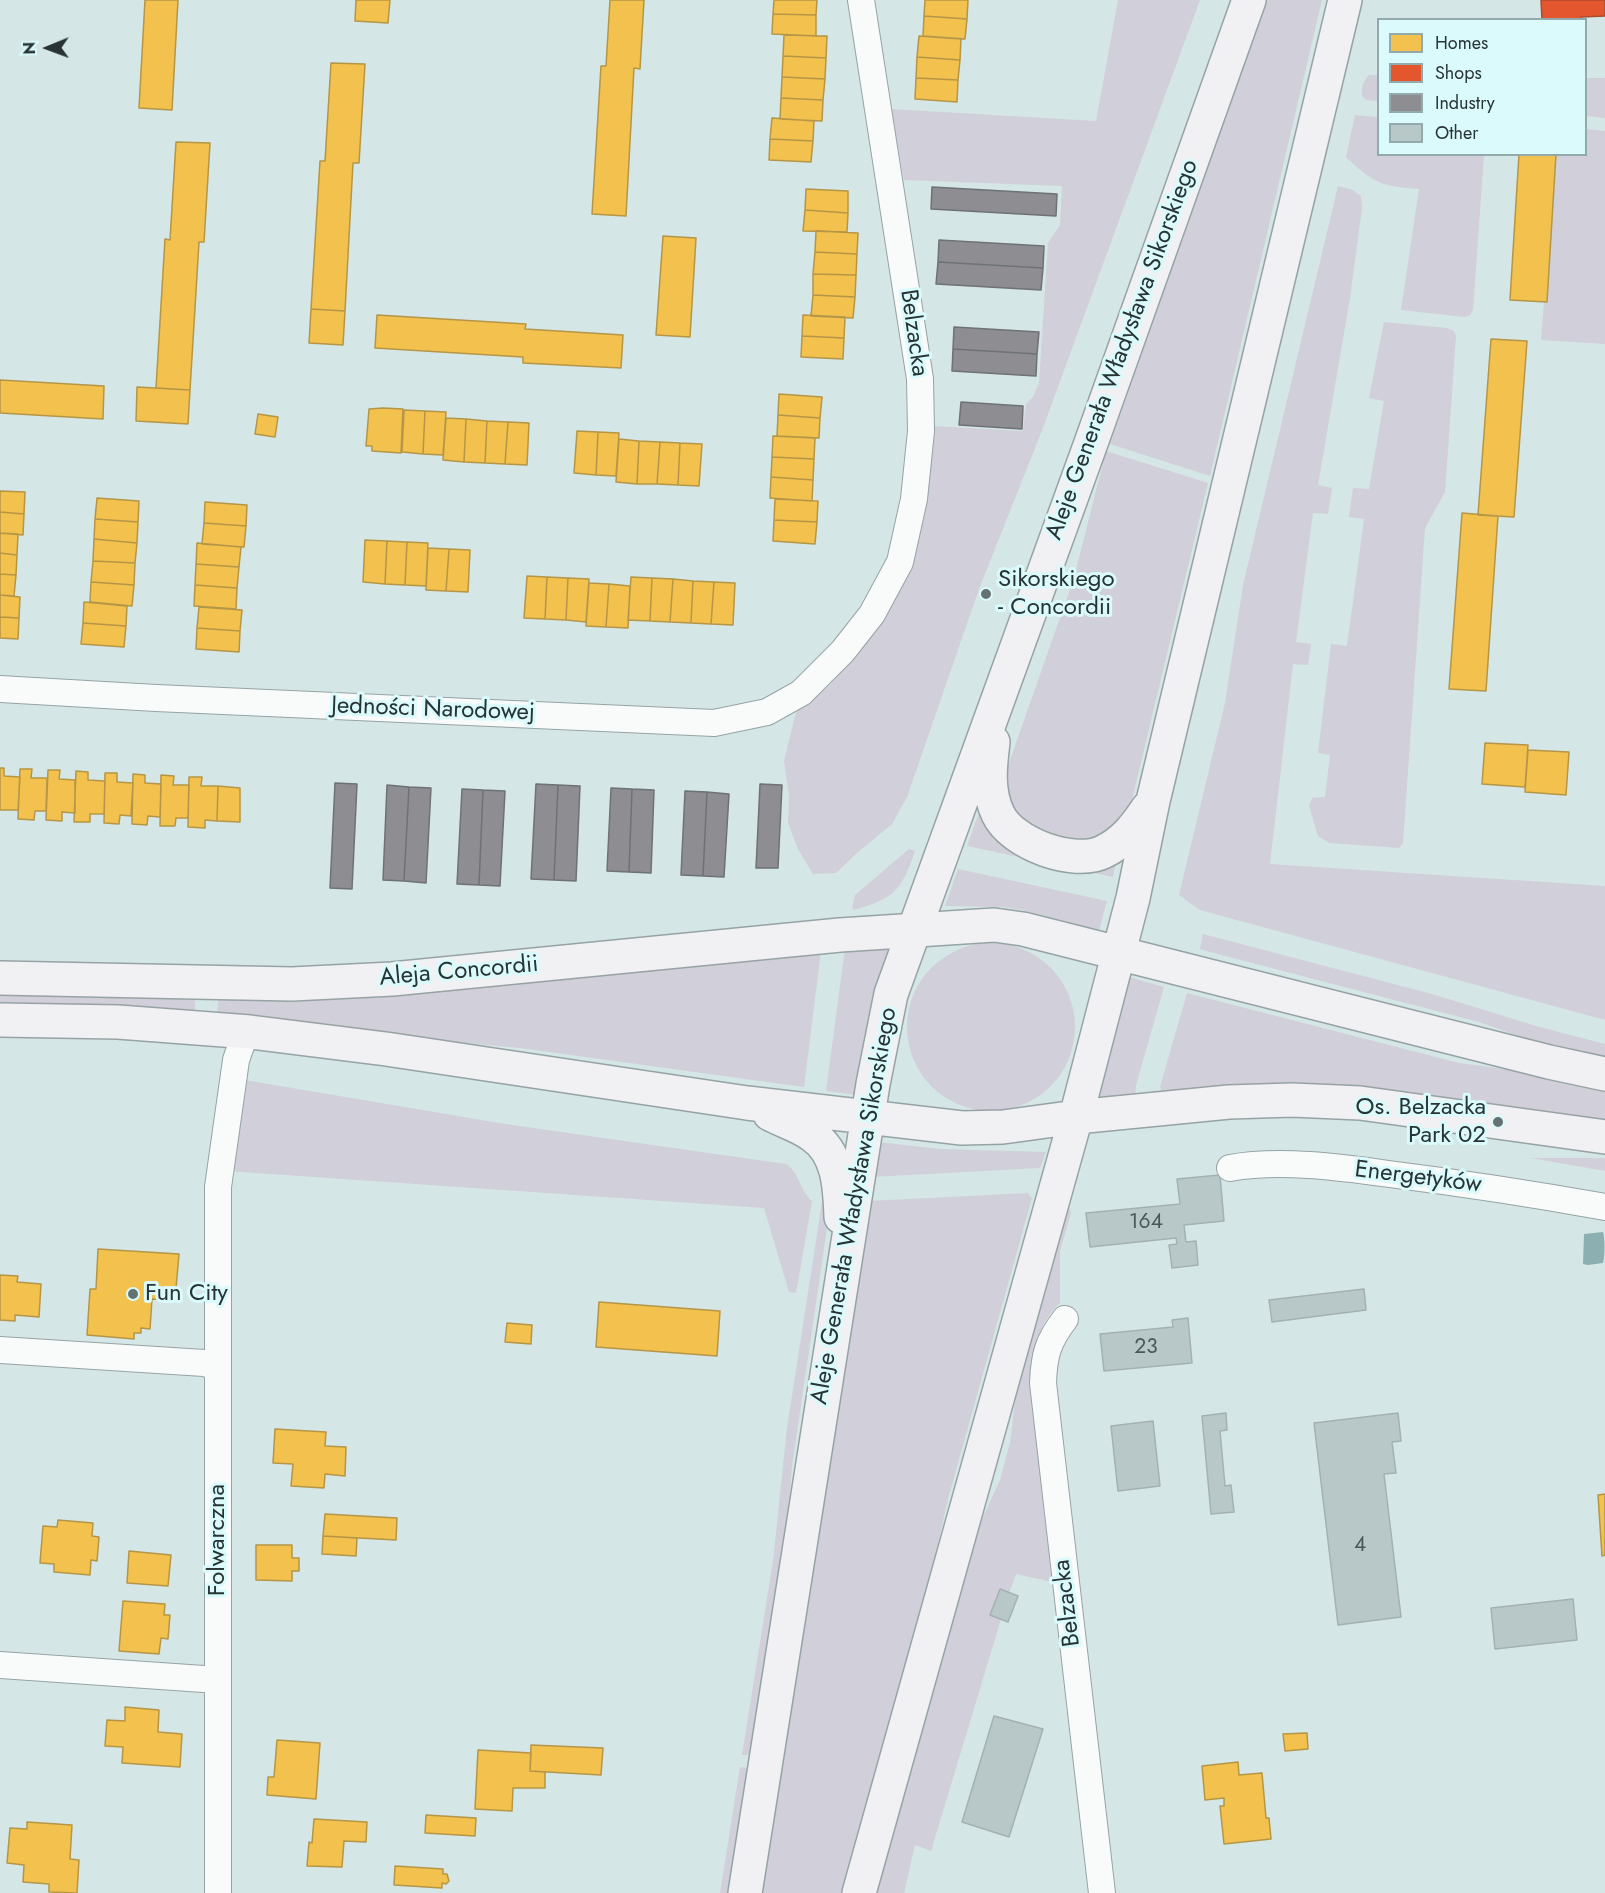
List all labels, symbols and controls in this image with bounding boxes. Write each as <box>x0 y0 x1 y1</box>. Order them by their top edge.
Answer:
north arrow <box>18 18 78 78</box>
legend <box>1377 18 1587 156</box>
text: Homes <box>1435 30 1488 56</box>
text: N <box>18 42 41 55</box>
text: Shops <box>1435 60 1482 86</box>
text: Industry <box>1435 90 1495 116</box>
text: Other <box>1435 120 1478 146</box>
street label: Aleje Generała Władysława Sikorskiego <box>1041 156 1205 544</box>
street label: Belzacka <box>893 288 933 378</box>
place label: Sikorskiego - Concordii <box>998 566 1115 622</box>
marker: Sikorskiego - Concordii <box>979 587 993 601</box>
street label: Jedności Narodowej <box>331 692 535 728</box>
street label: Aleja Concordii <box>378 951 540 993</box>
street label: Aleje Generała Władysława Sikorskiego <box>806 1005 904 1407</box>
place label: Os. Belzacka Park 02 <box>1356 1094 1486 1150</box>
marker: Os. Belzacka Park 02 <box>1491 1115 1505 1129</box>
street label: Energetyków <box>1353 1156 1483 1200</box>
house number: 164 <box>1129 1210 1163 1236</box>
place label: Fun City <box>145 1280 228 1308</box>
marker: Fun City <box>126 1287 140 1301</box>
house number: 23 <box>1134 1335 1158 1361</box>
street label: Folwarczna <box>204 1484 232 1596</box>
house number: 4 <box>1354 1533 1366 1559</box>
street label: Belzacka <box>1048 1558 1088 1648</box>

